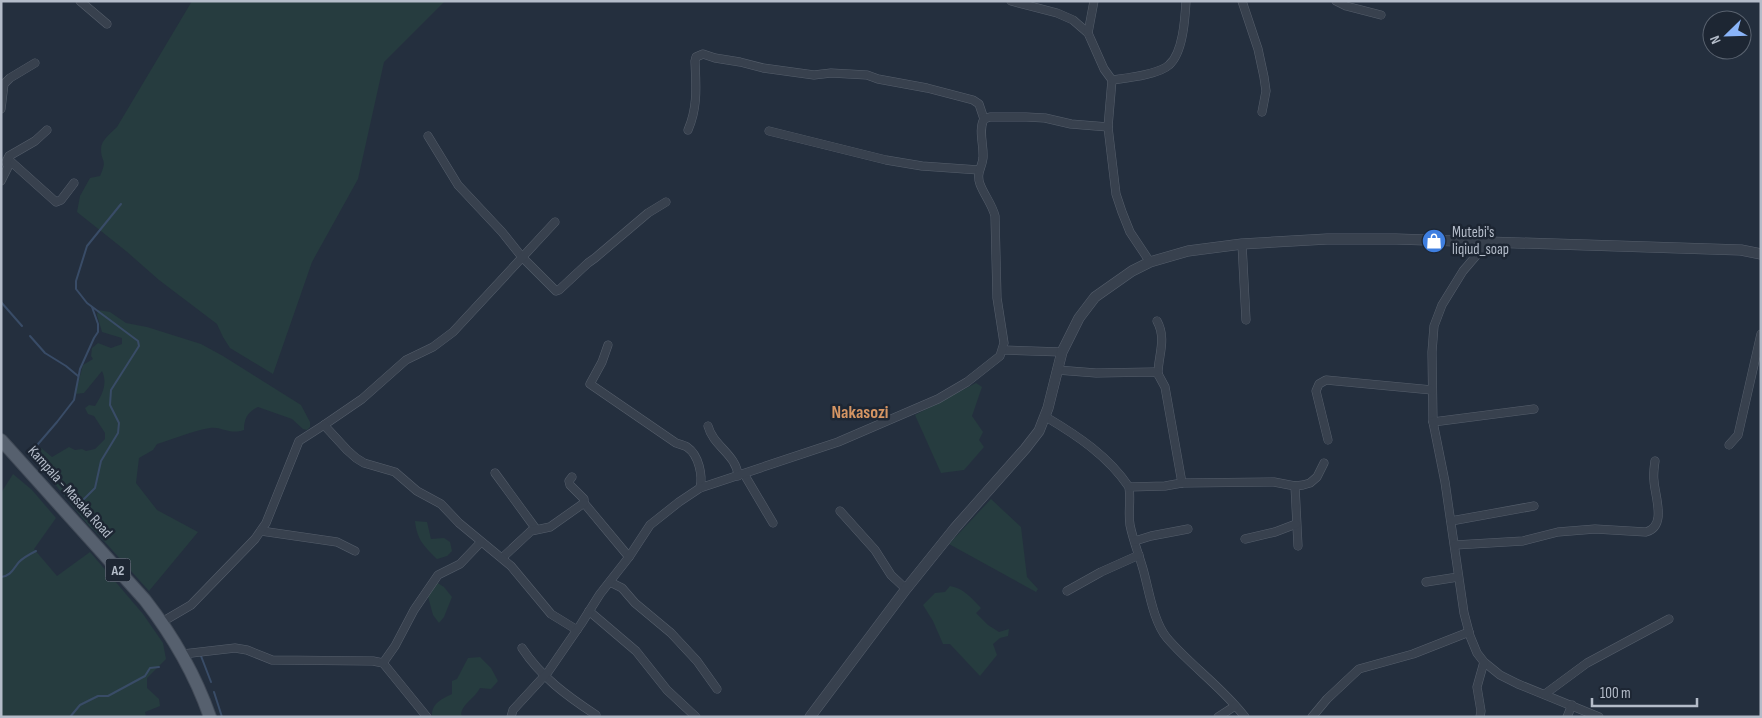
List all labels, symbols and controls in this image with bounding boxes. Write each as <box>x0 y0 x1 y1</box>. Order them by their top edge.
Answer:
north arrow <box>1702 10 1752 60</box>
text: N <box>1706 33 1725 47</box>
place label: Mutebi's liqiud_soap <box>1452 223 1509 259</box>
shop icon: Mutebi's liqiud_soap <box>1421 228 1447 254</box>
district label: Nakasozi <box>831 402 889 423</box>
street label: Kampala - Masaka Road <box>24 442 116 542</box>
road number: A2 <box>106 558 130 582</box>
scale bar <box>1592 676 1697 708</box>
text: 100 m <box>1600 684 1631 703</box>

